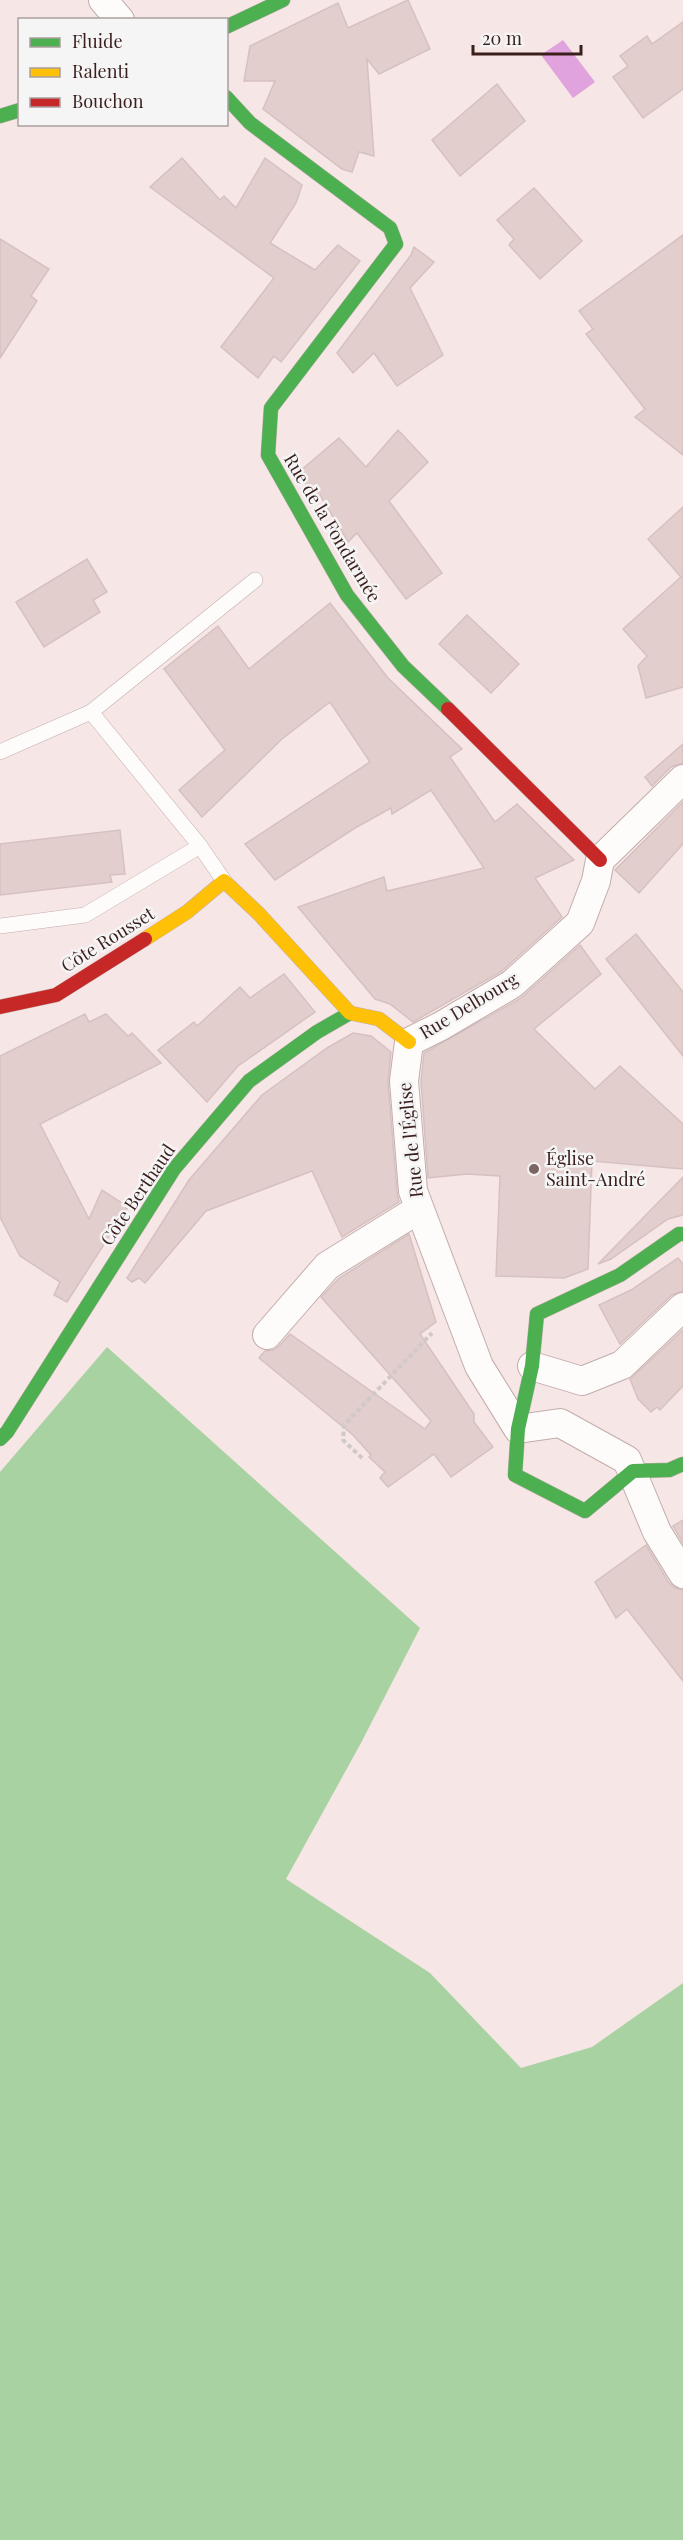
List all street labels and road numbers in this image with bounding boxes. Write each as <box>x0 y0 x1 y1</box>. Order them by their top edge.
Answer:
street label: Rue de la Fondarmée <box>279 449 387 606</box>
street label: Côte Rousset <box>56 901 159 977</box>
street label: Rue Delbourg <box>415 966 523 1044</box>
street label: Rue de l'Église <box>392 1081 428 1199</box>
street label: Côte Berthaud <box>94 1139 180 1250</box>

